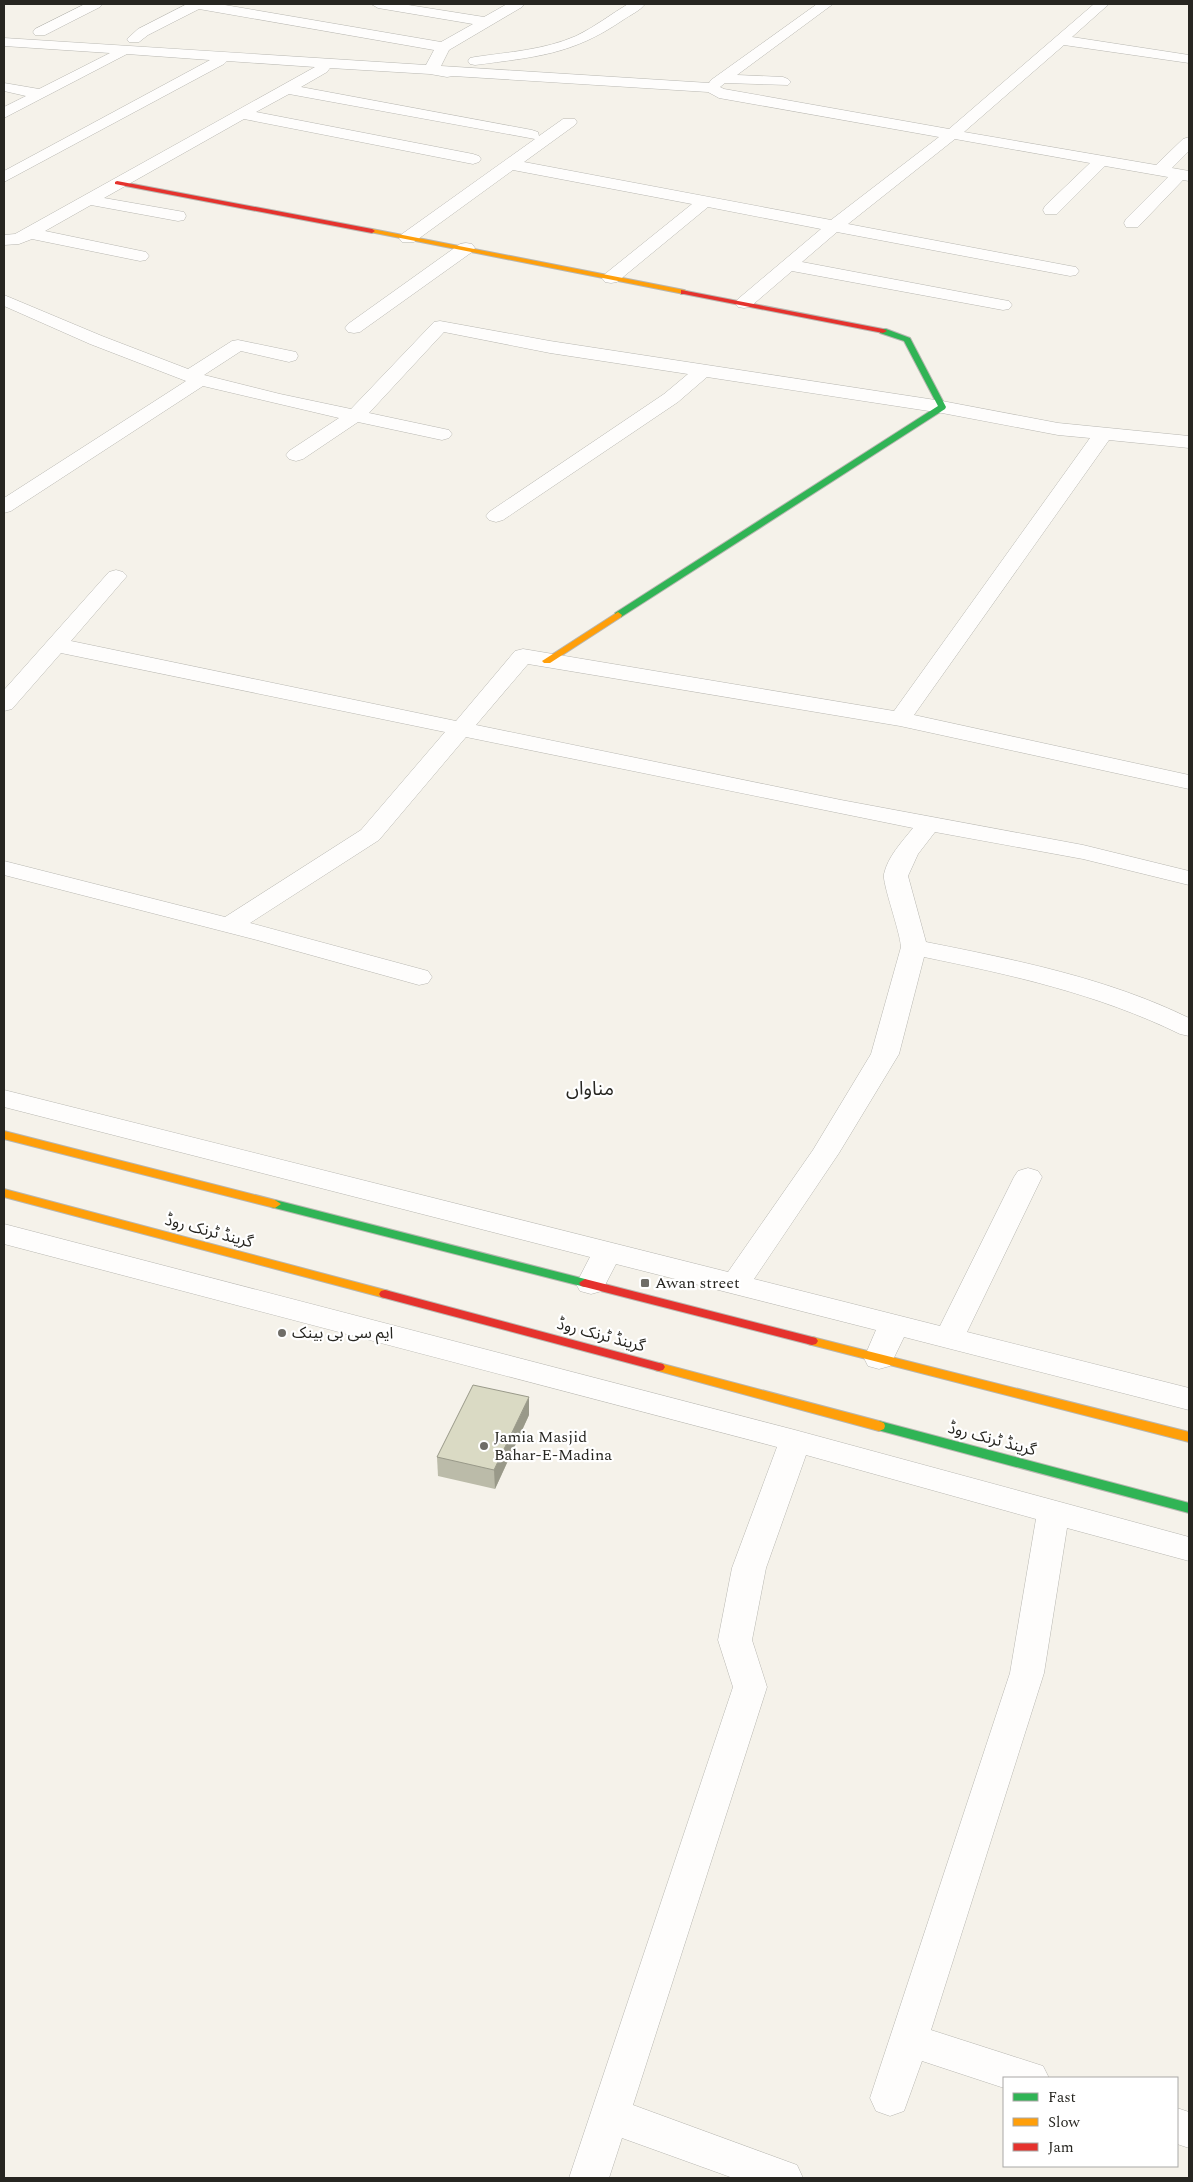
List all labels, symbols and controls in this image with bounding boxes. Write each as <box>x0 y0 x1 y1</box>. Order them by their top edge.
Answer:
district label: مناواں <box>566 1075 614 1104</box>
street label: گرینڈ ٹرنک روڈ <box>162 1208 256 1254</box>
place label: Awan street <box>655 1271 740 1295</box>
marker: Awan street <box>639 1277 651 1289</box>
street label: گرینڈ ٹرنک روڈ <box>554 1312 648 1358</box>
place label: ایم سی بی بینک <box>292 1321 393 1345</box>
marker: ایم سی بی بینک <box>276 1327 288 1339</box>
street label: گرینڈ ٹرنک روڈ <box>945 1416 1039 1462</box>
place label: Jamia Masjid Bahar-E-Madina <box>494 1425 612 1467</box>
marker: Jamia Masjid Bahar-E-Madina <box>478 1440 490 1452</box>
legend <box>1003 2077 1178 2167</box>
text: Fast <box>1048 2086 1076 2109</box>
text: Slow <box>1048 2111 1080 2134</box>
text: Jam <box>1048 2136 1074 2159</box>

